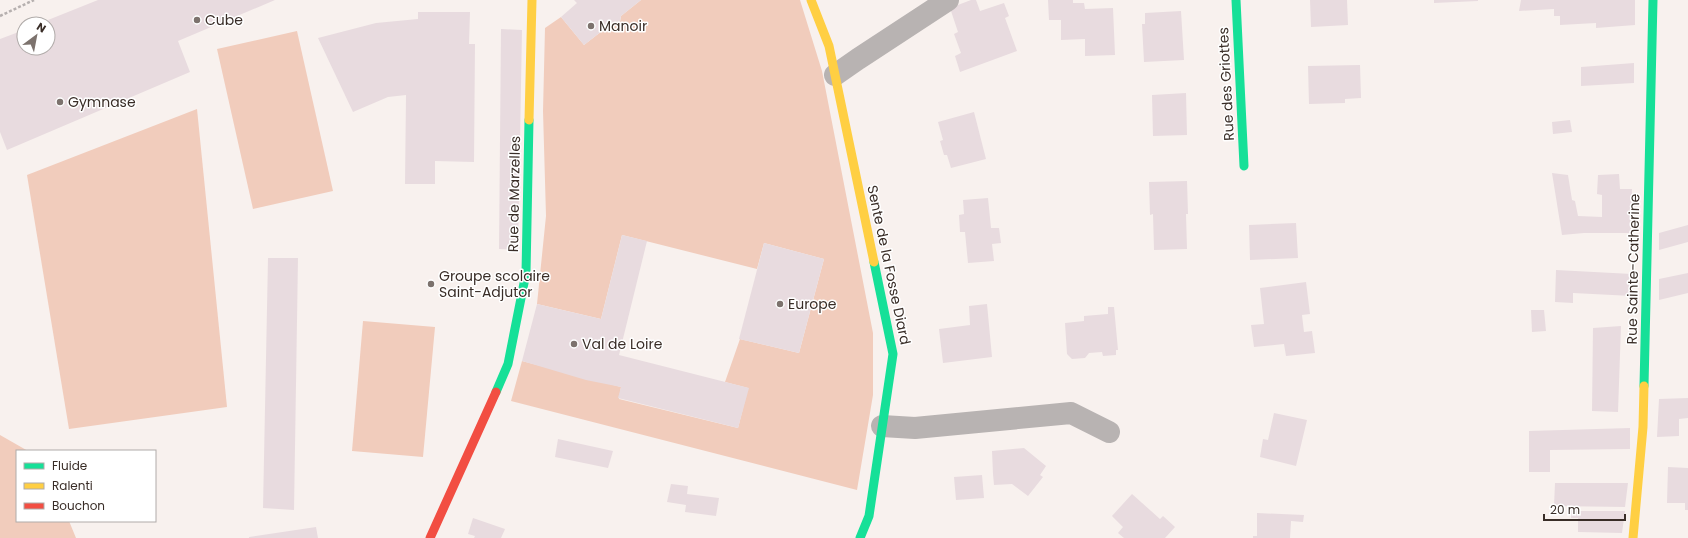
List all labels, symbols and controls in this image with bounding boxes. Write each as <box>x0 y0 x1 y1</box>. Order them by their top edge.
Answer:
place label: Cube <box>205 10 243 30</box>
marker: Cube <box>192 15 202 25</box>
north arrow <box>16 16 56 56</box>
place label: Manoir <box>599 16 647 36</box>
text: N <box>34 19 49 36</box>
marker: Manoir <box>586 21 596 31</box>
street label: Rue des Griottes <box>1213 27 1239 141</box>
place label: Gymnase <box>68 92 136 112</box>
marker: Gymnase <box>55 97 65 107</box>
street label: Rue de Marzelles <box>503 136 525 252</box>
street label: Sente de la Fosse Diard <box>862 183 916 347</box>
street label: Rue Sainte-Catherine <box>1622 193 1644 345</box>
place label: Groupe scolaire Saint-Adjutor <box>439 266 550 302</box>
marker: Groupe scolaire Saint-Adjutor <box>426 279 436 289</box>
place label: Europe <box>788 294 837 314</box>
marker: Europe <box>775 299 785 309</box>
place label: Val de Loire <box>582 334 663 354</box>
marker: Val de Loire <box>569 339 579 349</box>
legend <box>16 450 156 522</box>
text: Fluide <box>52 457 87 474</box>
text: Ralenti <box>52 477 93 494</box>
scale bar <box>1544 496 1625 522</box>
text: Bouchon <box>52 497 105 514</box>
text: 20 m <box>1550 501 1580 518</box>

